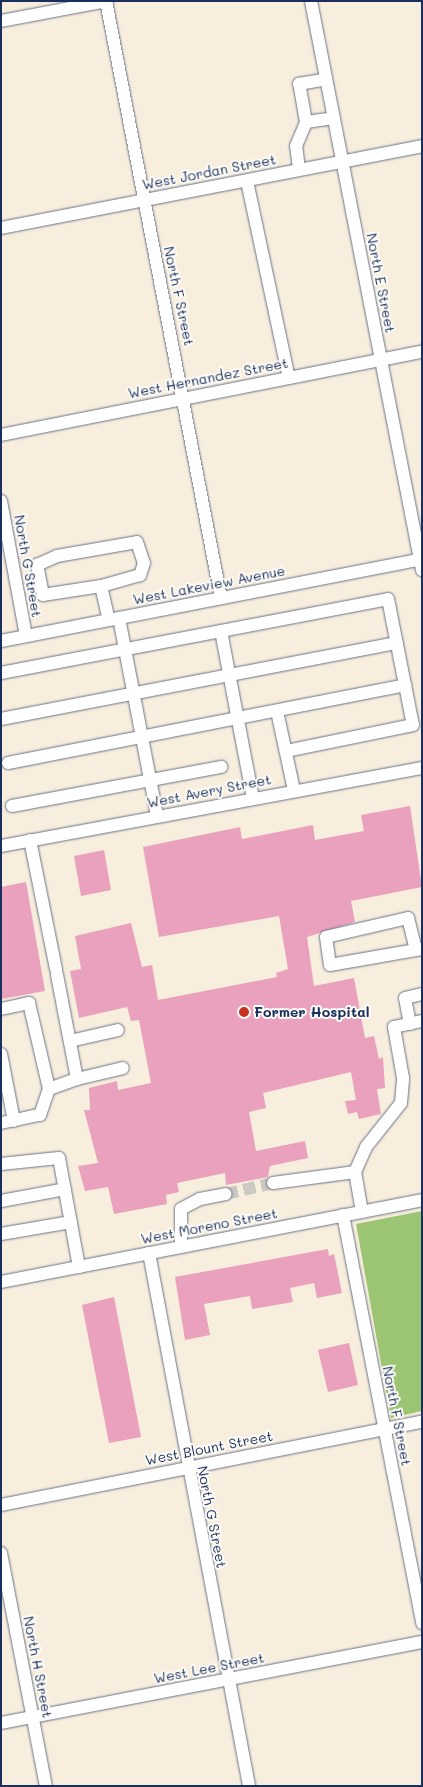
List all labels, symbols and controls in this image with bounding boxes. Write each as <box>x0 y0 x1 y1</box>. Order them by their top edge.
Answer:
street label: West Jordan Street <box>141 151 277 193</box>
street label: North E Street <box>363 232 399 334</box>
street label: North F Street <box>160 245 198 347</box>
street label: West Hernandez Street <box>127 354 289 402</box>
street label: North G Street <box>11 514 45 618</box>
street label: West Lakeview Avenue <box>131 562 287 608</box>
street label: West Avery Street <box>145 771 273 811</box>
place label: Former Hospital <box>254 1004 370 1020</box>
marker: Former Hospital <box>238 1006 250 1018</box>
street label: West Moreno Street <box>139 1205 279 1247</box>
street label: North F Street <box>379 1365 415 1467</box>
street label: West Blount Street <box>144 1427 274 1469</box>
street label: North G Street <box>194 1465 230 1569</box>
street label: North H Street <box>20 1615 56 1719</box>
street label: West Lee Street <box>152 1649 266 1687</box>

